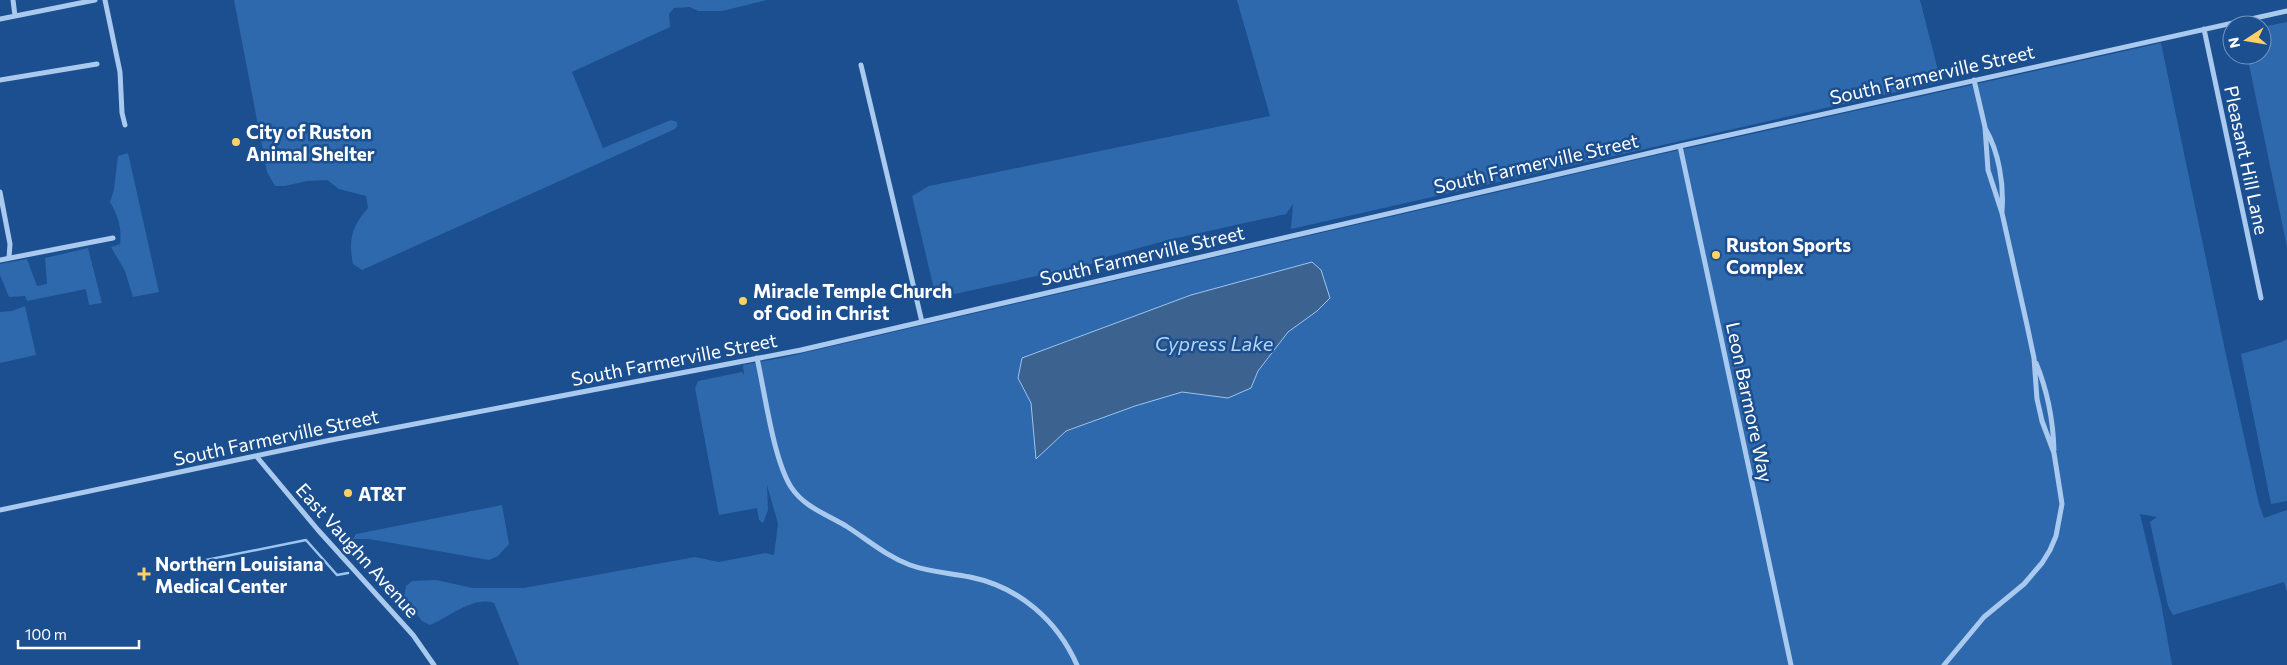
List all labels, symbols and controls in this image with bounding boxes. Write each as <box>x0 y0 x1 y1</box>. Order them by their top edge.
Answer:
north arrow <box>2222 15 2272 65</box>
text: N <box>2224 36 2243 50</box>
street label: South Farmerville Street <box>1827 39 2037 109</box>
street label: Pleasant Hill Lane <box>2220 83 2274 237</box>
place label: City of Ruston Animal Shelter <box>246 120 375 165</box>
street label: South Farmerville Street <box>1431 128 1641 198</box>
marker: City of Ruston Animal Shelter <box>230 136 242 148</box>
street label: South Farmerville Street <box>1037 220 1247 290</box>
place label: Ruston Sports Complex <box>1726 233 1851 278</box>
marker: Ruston Sports Complex <box>1710 249 1722 261</box>
place label: Miracle Temple Church of God in Christ <box>753 279 952 324</box>
marker: Miracle Temple Church of God in Christ <box>737 295 749 307</box>
street label: Leon Barmore Way <box>1722 320 1778 484</box>
street label: South Farmerville Street <box>569 328 779 390</box>
water label: Cypress Lake <box>1155 331 1274 355</box>
street label: South Farmerville Street <box>171 404 381 470</box>
street label: East Vaughn Avenue <box>292 478 424 622</box>
place label: AT&T <box>358 482 406 505</box>
marker: AT&T <box>342 487 354 499</box>
place label: Northern Louisiana Medical Center <box>155 552 324 597</box>
marker: Northern Louisiana Medical Center <box>137 567 151 581</box>
scale bar <box>18 618 139 650</box>
text: 100 m <box>25 625 67 643</box>

